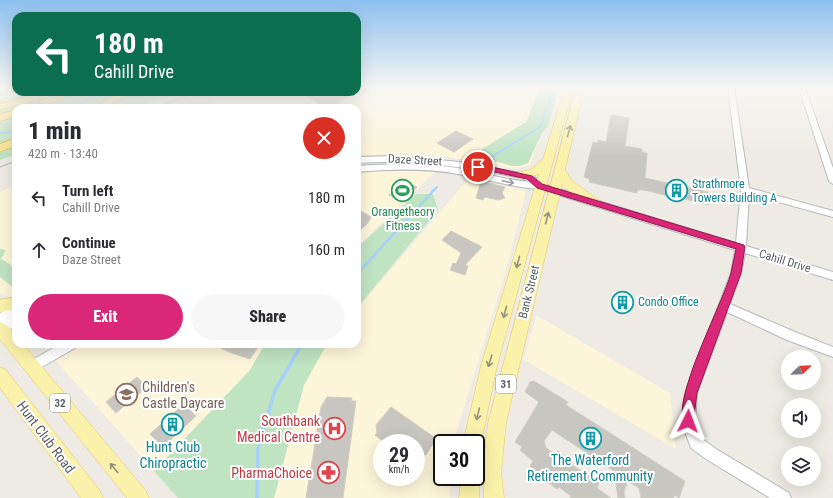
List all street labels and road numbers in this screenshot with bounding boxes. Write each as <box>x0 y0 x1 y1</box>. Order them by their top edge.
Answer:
street label: Daze Street <box>388 152 443 168</box>
street label: Cahill Drive <box>757 247 813 276</box>
street label: Bank Street <box>516 263 542 320</box>
road number: 31 <box>496 375 516 393</box>
road number: 32 <box>50 394 70 412</box>
street label: Hunt Club Road <box>14 398 78 476</box>

